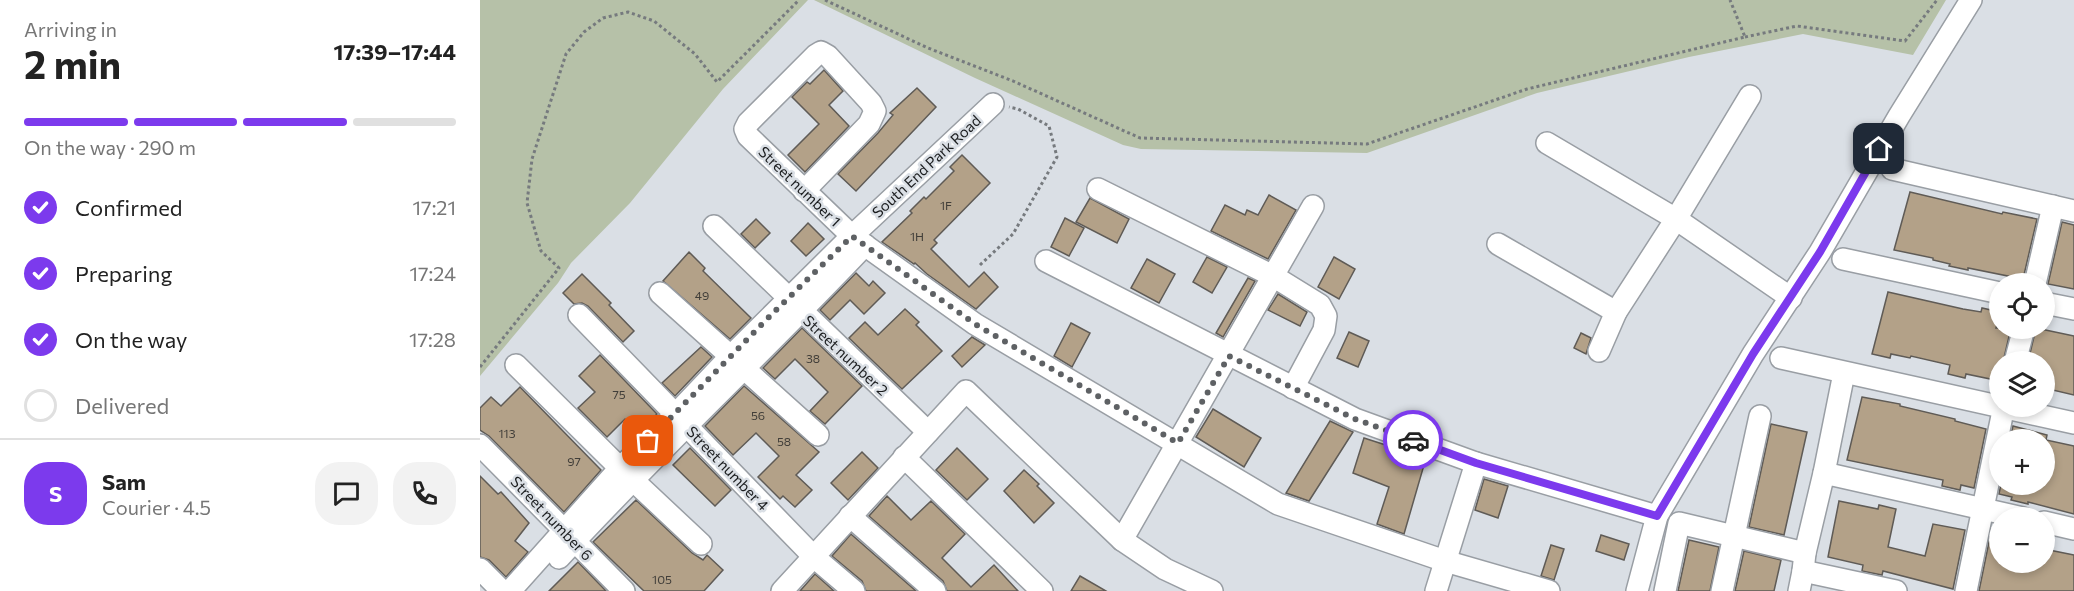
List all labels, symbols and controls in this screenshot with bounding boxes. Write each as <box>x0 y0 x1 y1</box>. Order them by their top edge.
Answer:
text: Arriving in <box>24 17 117 41</box>
text: 17:39–17:44 <box>333 38 456 65</box>
text: 2 min <box>24 39 121 87</box>
street label: South End Park Road <box>868 111 984 221</box>
pin <box>1853 123 1904 174</box>
icon: home <box>1862 132 1895 165</box>
text: On the way · 290 m <box>24 135 196 159</box>
street label: Street number 1 <box>755 142 845 230</box>
icon: check <box>24 191 57 224</box>
text: Confirmed <box>75 194 182 221</box>
text: 17:21 <box>413 195 456 219</box>
house number: 1F <box>940 198 952 212</box>
house number: 1H <box>910 229 924 243</box>
icon: check <box>24 257 57 290</box>
text: Preparing <box>75 260 172 287</box>
text: 17:24 <box>409 261 456 285</box>
map controls <box>1989 273 2055 573</box>
button: locate <box>1989 273 2055 339</box>
house number: 49 <box>695 288 709 302</box>
street label: Street number 2 <box>800 311 892 399</box>
icon: check <box>24 323 57 356</box>
text: On the way <box>75 326 187 353</box>
text: 17:28 <box>409 327 456 351</box>
house number: 38 <box>806 351 820 365</box>
button: layers <box>1989 351 2055 417</box>
house number: 75 <box>612 387 626 401</box>
text: Delivered <box>75 392 169 419</box>
house number: 56 <box>751 408 765 422</box>
courier <box>1383 410 1443 470</box>
pin <box>622 415 673 466</box>
street label: Street number 4 <box>683 422 773 514</box>
icon: bag <box>631 424 664 457</box>
icon: car <box>1397 424 1430 457</box>
house number: 113 <box>498 426 516 440</box>
button: + <box>1989 429 2055 495</box>
house number: 58 <box>777 434 791 448</box>
house number: 97 <box>567 454 581 468</box>
button: chat <box>315 462 378 525</box>
button: phone <box>393 462 456 525</box>
text: Sam <box>102 468 146 495</box>
street label: Street number 6 <box>507 472 597 564</box>
text: S <box>49 480 62 507</box>
text: Courier · 4.5 <box>102 495 211 519</box>
button: − <box>1989 507 2055 573</box>
house number: 105 <box>652 572 672 586</box>

